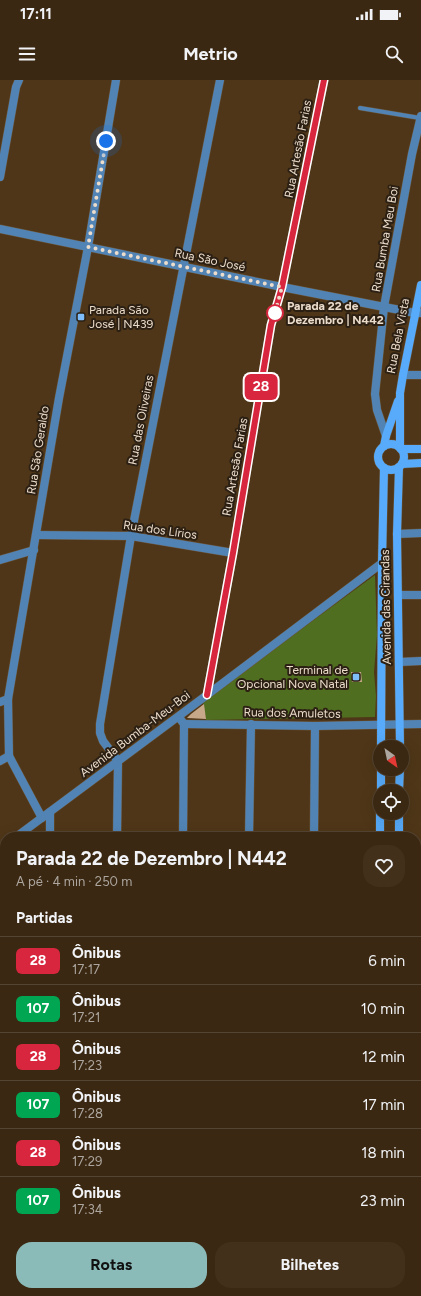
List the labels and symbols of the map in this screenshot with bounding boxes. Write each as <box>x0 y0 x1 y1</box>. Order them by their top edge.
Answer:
street label: Rua Artesão Farias <box>282 99 314 199</box>
your location <box>96 131 116 151</box>
street label: Rua Bumba Meu Boi <box>369 185 401 293</box>
street label: Rua São José <box>173 246 247 274</box>
street label: Rua Bela Vista <box>384 297 412 375</box>
place label: Parada 22 de Dezembro | N442 <box>287 299 384 327</box>
place label: Parada São José | N439 <box>89 303 154 331</box>
marker: Parada 22 de Dezembro | N442 <box>266 304 284 322</box>
marker: Parada São José | N439 <box>76 312 86 322</box>
street label: Rua das Oliveiras <box>125 374 157 466</box>
line badge: 28 <box>243 374 279 400</box>
street label: Rua São Geraldo <box>24 405 52 495</box>
street label: Rua Artesão Farias <box>219 417 251 517</box>
street label: Rua dos Lírios <box>122 518 198 542</box>
street label: Avenida das Cirandas <box>378 549 394 665</box>
place label: Terminal de Opcional Nova Natal <box>237 663 348 691</box>
marker: Terminal de Opcional Nova Natal <box>351 672 361 682</box>
street label: Avenida Bumba-Meu-Boi <box>77 688 193 780</box>
street label: Rua dos Amuletos <box>243 705 341 721</box>
north arrow <box>373 740 409 776</box>

